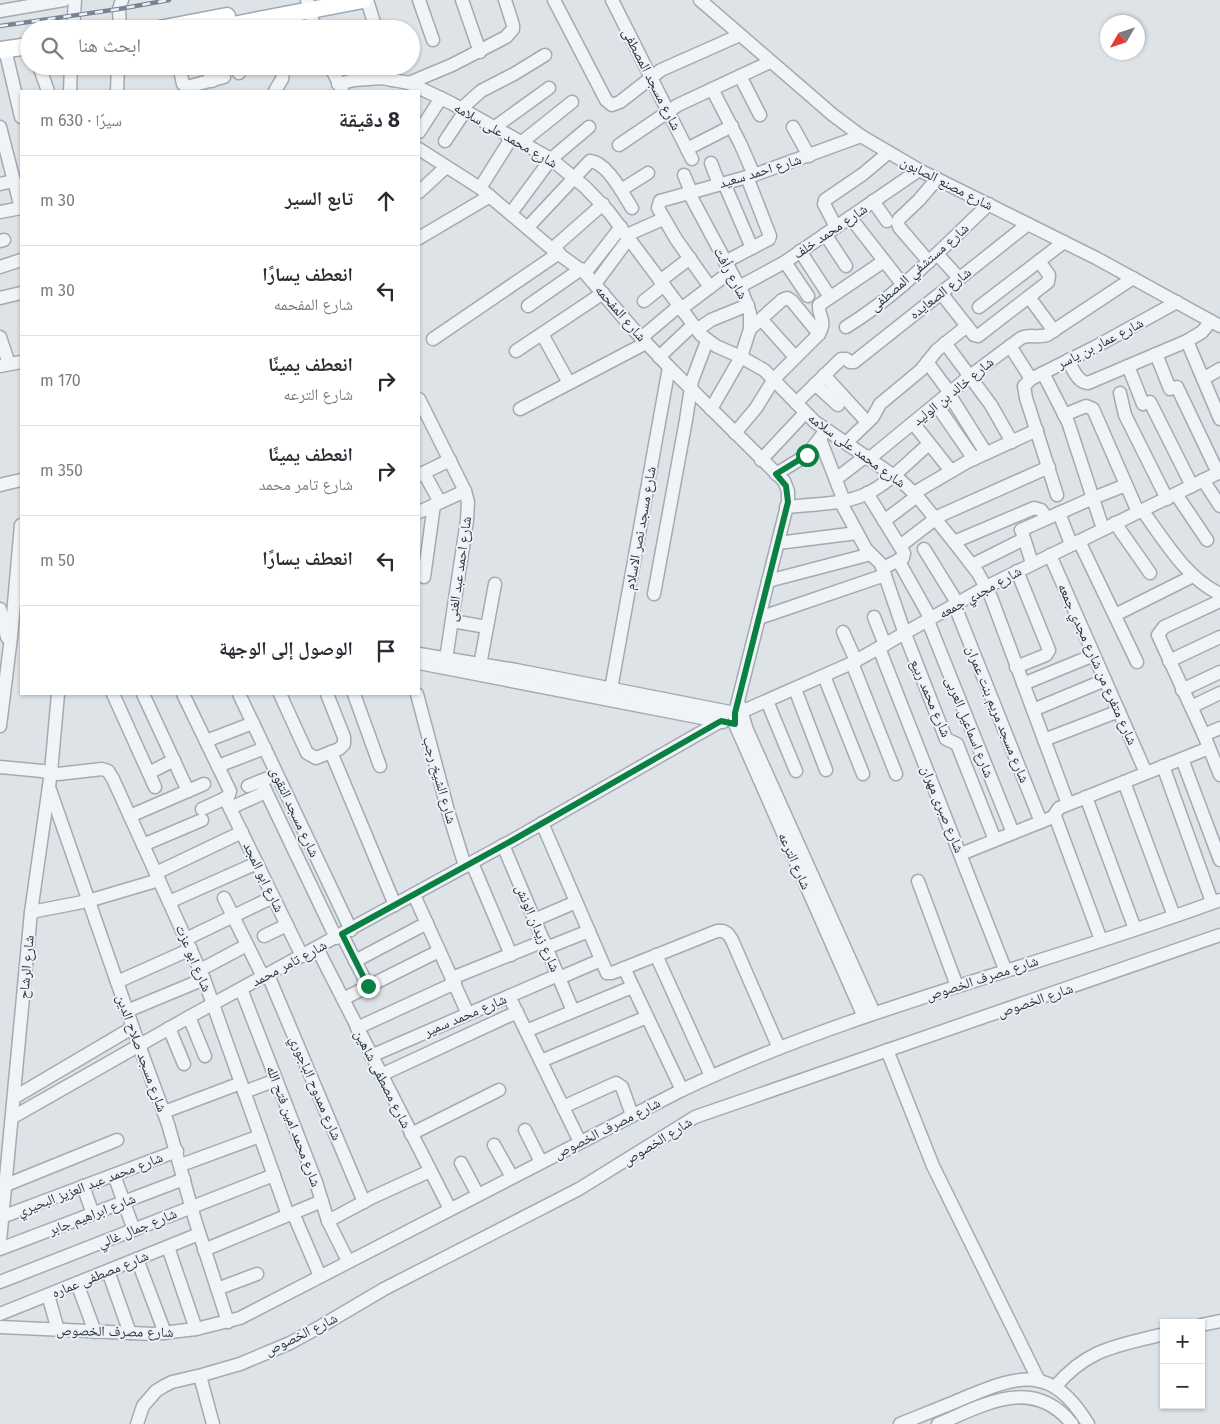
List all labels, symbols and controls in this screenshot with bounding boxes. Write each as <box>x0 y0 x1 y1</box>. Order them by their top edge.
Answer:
north arrow <box>1100 15 1145 60</box>
search box <box>20 20 420 75</box>
street label: شارع مسجد المصطفى <box>618 25 685 134</box>
icon: search <box>38 34 66 62</box>
text: ابحث هنا <box>78 34 141 57</box>
street label: شارع محمد على سلامه <box>451 99 560 173</box>
text: 8 دقيقة <box>339 107 400 133</box>
text: سيرًا · 630 m <box>40 111 122 130</box>
street label: شارع احمد سعيد <box>717 151 804 193</box>
street label: شارع مصنع الصابون <box>897 153 996 215</box>
text: تابع السير <box>285 187 353 210</box>
icon: ahead <box>372 187 400 215</box>
text: 30 m <box>40 191 75 210</box>
street label: شارع محمد خلف <box>790 200 871 263</box>
street label: شارع مستشفي المصطفى <box>866 220 974 317</box>
street label: شارع رأفت <box>709 244 751 303</box>
text: انعطف يسارًا <box>262 263 353 286</box>
street label: شارع الصعايده <box>906 264 975 324</box>
icon: left <box>372 277 400 305</box>
text: 30 m <box>40 281 75 300</box>
street label: شارع المفحمه <box>591 282 650 346</box>
text: شارع المفحمه <box>274 295 353 314</box>
street label: شارع عمار بن ياسر <box>1053 314 1147 374</box>
text: انعطف يمينًا <box>268 353 353 376</box>
street label: شارع خالد بن الوليد <box>909 354 998 430</box>
icon: right <box>372 367 400 395</box>
text: 170 m <box>40 371 81 390</box>
text: شارع الترعه <box>284 385 353 404</box>
street label: شارع محمد على سلامه <box>804 409 909 492</box>
text: انعطف يمينًا <box>268 443 353 466</box>
route start <box>796 444 819 467</box>
icon: right <box>372 457 400 485</box>
text: 350 m <box>40 461 83 480</box>
street label: شارع مسجد نصر الاسلام <box>621 465 661 591</box>
text: شارع تامر محمد <box>259 475 353 494</box>
street label: شارع احمد عبد الغنى <box>444 515 476 623</box>
text: انعطف يسارًا <box>262 547 353 570</box>
icon: left <box>372 547 400 575</box>
text: 50 m <box>40 551 75 570</box>
street label: شارع مجدي جمعه <box>936 563 1026 624</box>
street label: شارع متفرع من شارع مجدي جمعه <box>1052 581 1141 749</box>
text: الوصول إلى الوجهة <box>219 637 353 660</box>
icon: arrive <box>372 637 400 665</box>
street label: شارع مسجد مريم بنت عمران <box>961 643 1033 786</box>
street label: شارع محمد ربيع <box>906 657 955 740</box>
street label: شارع اسماعيل العربى <box>941 674 998 781</box>
street label: شارع الشيخ رجب <box>418 735 460 826</box>
street label: شارع صبرى مهران <box>916 763 968 856</box>
street label: شارع مسجد التقوى <box>265 764 323 860</box>
street label: شارع الترعه <box>774 830 815 893</box>
street label: شارع ابو المجد <box>238 839 288 915</box>
street label: شارع زيدان الونش <box>511 882 564 975</box>
street label: شارع ابو عزت <box>171 922 215 995</box>
street label: شارع الرشاح <box>15 934 39 1000</box>
street label: شارع تامر محمد <box>249 937 330 991</box>
street label: شارع مصرف الخصوص <box>924 952 1041 1006</box>
route end <box>357 975 380 998</box>
street label: شارع الخصوص <box>995 980 1075 1022</box>
street label: شارع محمد سمير <box>421 990 509 1042</box>
street label: شارع مسجد صلاح الدين <box>111 992 171 1115</box>
street label: شارع مصطفى شاهين <box>350 1027 415 1132</box>
street label: شارع ممدوح الباجوري <box>284 1033 345 1144</box>
street label: شارع محمد امين فتح الله <box>262 1063 325 1190</box>
street label: شارع مصرف الخصوص <box>551 1094 664 1164</box>
street label: شارع الخصوص <box>619 1113 696 1170</box>
street label: شارع محمد عبد العزيز البحيري <box>15 1149 166 1223</box>
street label: شارع ابراهيم جابر <box>45 1190 138 1240</box>
street label: شارع جمال غالي <box>95 1205 180 1254</box>
street label: شارع مصطفى عماره <box>49 1247 151 1303</box>
street label: شارع الخصوص <box>262 1310 341 1360</box>
map controls <box>1160 1319 1205 1409</box>
button: + <box>1160 1319 1205 1364</box>
street label: شارع مصرف الخصوص <box>56 1322 174 1342</box>
button: − <box>1160 1364 1205 1409</box>

